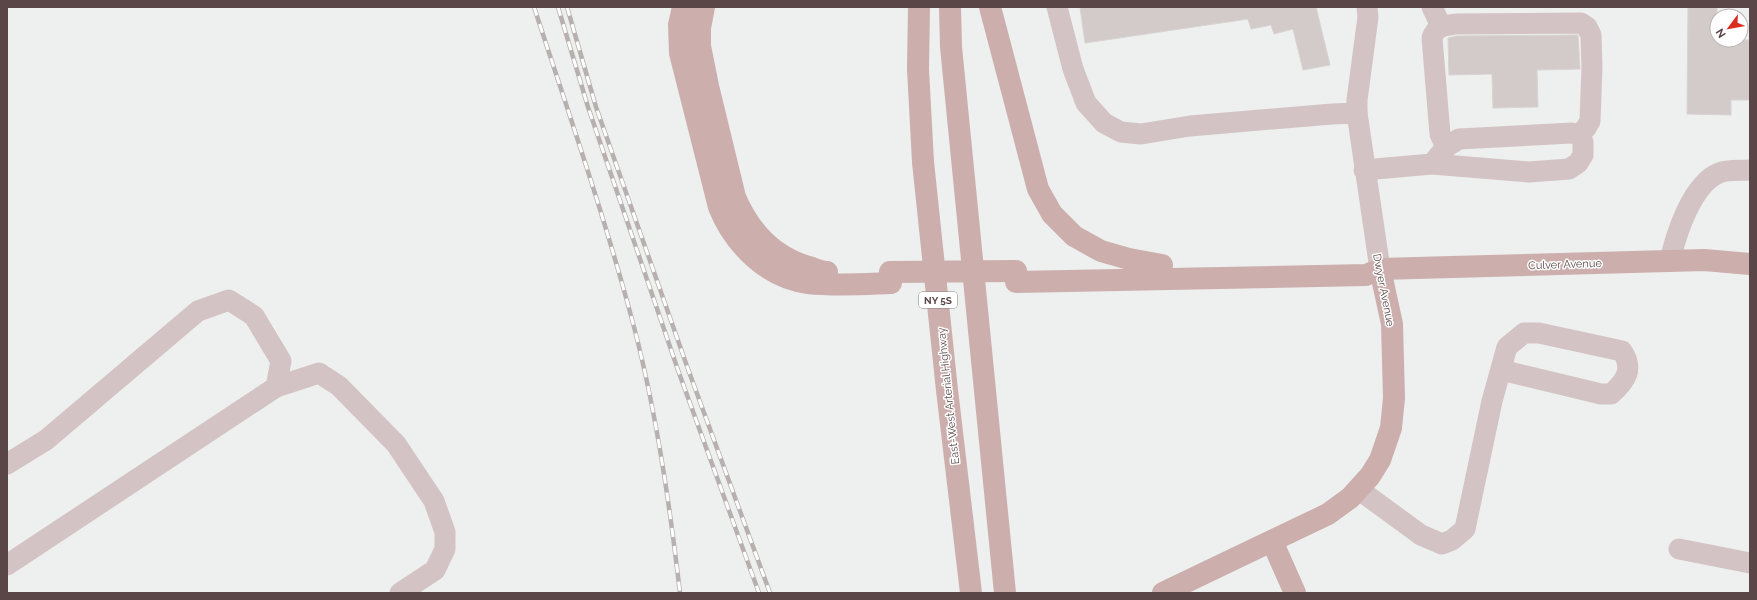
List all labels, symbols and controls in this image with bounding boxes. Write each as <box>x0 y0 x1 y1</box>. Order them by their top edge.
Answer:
north arrow <box>1709 8 1749 48</box>
text: N <box>1713 26 1729 40</box>
street label: Dwyer Avenue <box>1370 253 1397 328</box>
street label: Culver Avenue <box>1528 257 1603 272</box>
road number: NY 5S <box>919 292 957 308</box>
street label: East-West Arterial Highway <box>935 327 962 465</box>

